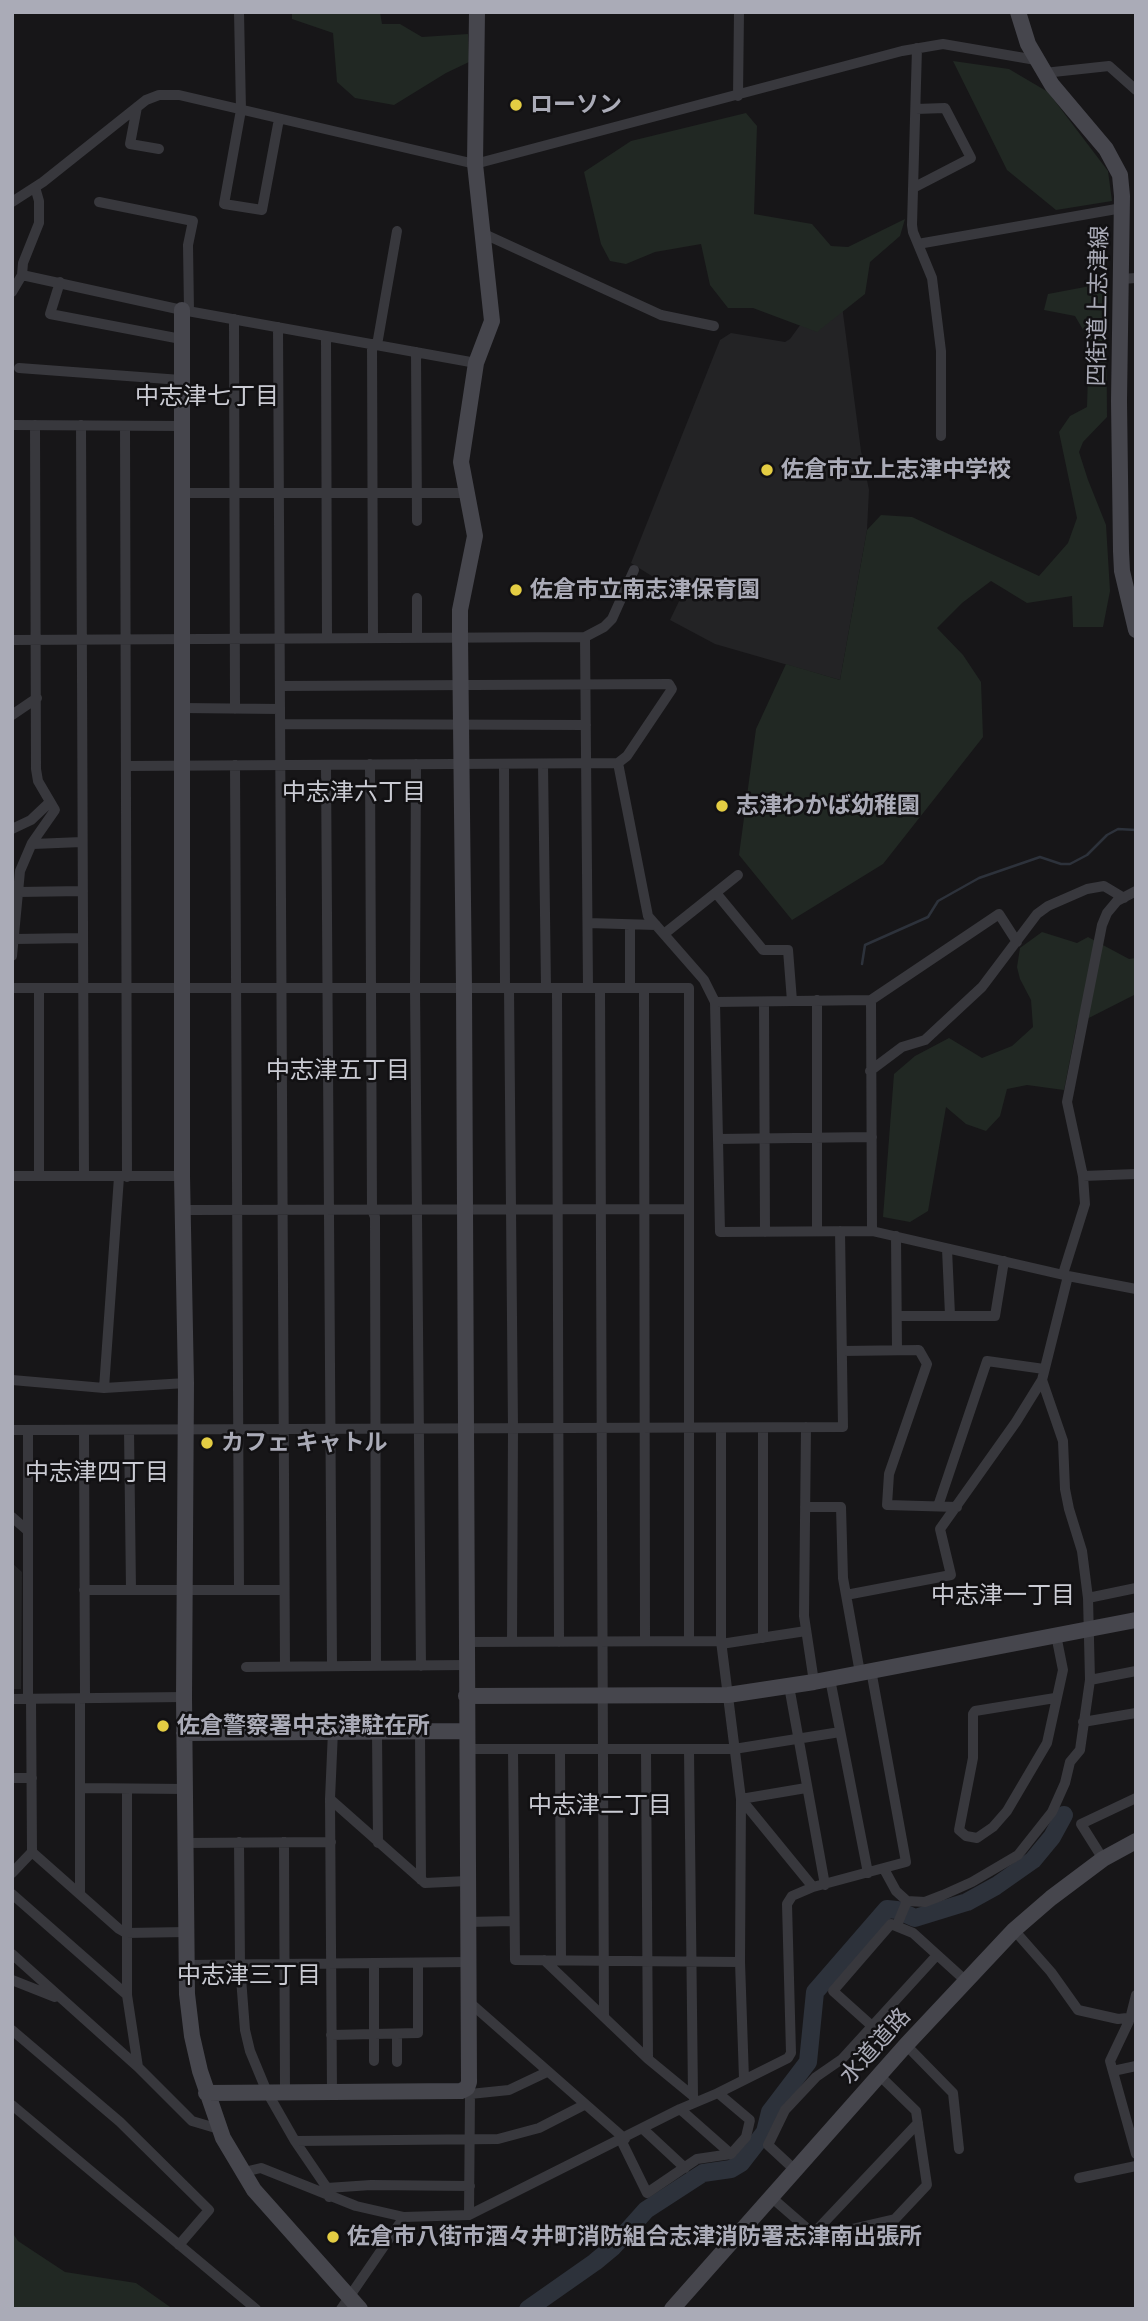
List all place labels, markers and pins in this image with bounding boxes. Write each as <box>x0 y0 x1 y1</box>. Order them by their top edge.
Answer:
place label: ローソン <box>530 91 622 119</box>
marker: ローソン <box>508 97 524 113</box>
place label: 佐倉市立上志津中学校 <box>781 456 1011 484</box>
marker: 佐倉市立上志津中学校 <box>759 462 775 478</box>
place label: 佐倉市立南志津保育園 <box>530 576 760 604</box>
marker: 佐倉市立南志津保育園 <box>508 582 524 598</box>
place label: 志津わかば幼稚園 <box>736 792 920 820</box>
marker: 志津わかば幼稚園 <box>714 798 730 814</box>
place label: カフェ キャトル <box>221 1429 388 1457</box>
marker: カフェ キャトル <box>199 1435 215 1451</box>
place label: 佐倉警察署中志津駐在所 <box>177 1712 430 1740</box>
marker: 佐倉警察署中志津駐在所 <box>155 1718 171 1734</box>
place label: 佐倉市八街市酒々井町消防組合志津消防署志津南出張所 <box>347 2223 922 2251</box>
marker: 佐倉市八街市酒々井町消防組合志津消防署志津南出張所 <box>325 2229 341 2245</box>

